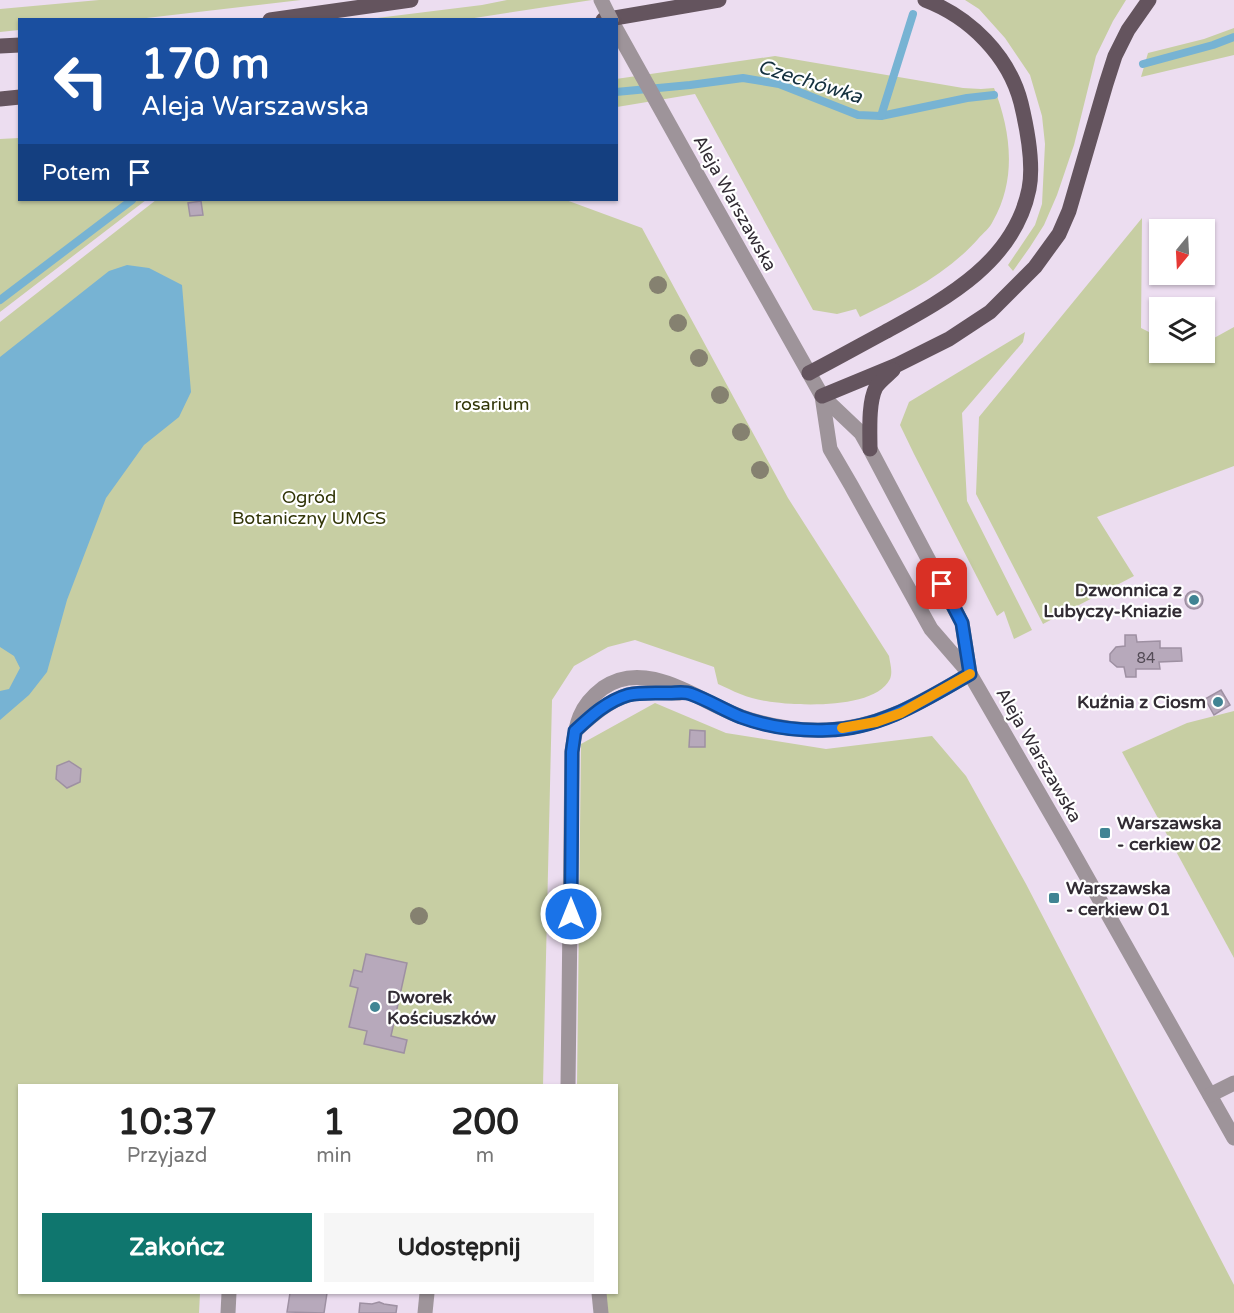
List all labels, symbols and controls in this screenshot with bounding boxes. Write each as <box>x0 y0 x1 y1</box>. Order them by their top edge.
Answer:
text: 170 m <box>141 39 270 90</box>
icon: left <box>42 42 120 120</box>
water label: Czechówka <box>755 55 865 109</box>
text: Aleja Warszawska <box>141 90 369 123</box>
street label: Aleja Warszawska <box>689 131 781 275</box>
icon: arrive <box>123 156 156 189</box>
text: Potem <box>42 160 111 186</box>
north arrow <box>1149 219 1215 285</box>
map controls <box>1149 219 1215 363</box>
button: layers <box>1149 297 1215 363</box>
park label: rosarium <box>454 393 530 415</box>
park label: Ogród Botaniczny UMCS <box>232 486 386 529</box>
pin <box>916 558 967 609</box>
icon: arrive <box>925 567 958 600</box>
place label: Dzwonnica z Lubyczy-Kniazie <box>1043 579 1182 622</box>
marker: Dzwonnica z Lubyczy-Kniazie <box>1187 593 1201 607</box>
house number: 84 <box>1137 649 1155 667</box>
street label: Aleja Warszawska <box>991 684 1087 826</box>
place label: Kuźnia z Ciosm <box>1077 691 1206 713</box>
marker: Kuźnia z Ciosm <box>1211 695 1225 709</box>
place label: Warszawska - cerkiew 02 <box>1117 812 1222 855</box>
marker: Warszawska - cerkiew 02 <box>1098 826 1112 840</box>
place label: Warszawska - cerkiew 01 <box>1066 877 1171 920</box>
position arrow <box>539 882 603 946</box>
marker: Warszawska - cerkiew 01 <box>1047 891 1061 905</box>
place label: Dworek Kościuszków <box>387 986 497 1029</box>
marker: Dworek Kościuszków <box>368 1000 382 1014</box>
text: 10:37 <box>117 1101 217 1144</box>
text: 1 <box>323 1101 345 1144</box>
text: 200 <box>451 1101 519 1144</box>
text: Przyjazd <box>127 1144 207 1168</box>
text: min <box>316 1144 352 1168</box>
text: m <box>476 1144 494 1168</box>
button: Zakończ <box>42 1213 312 1282</box>
button: Udostępnij <box>324 1213 594 1282</box>

